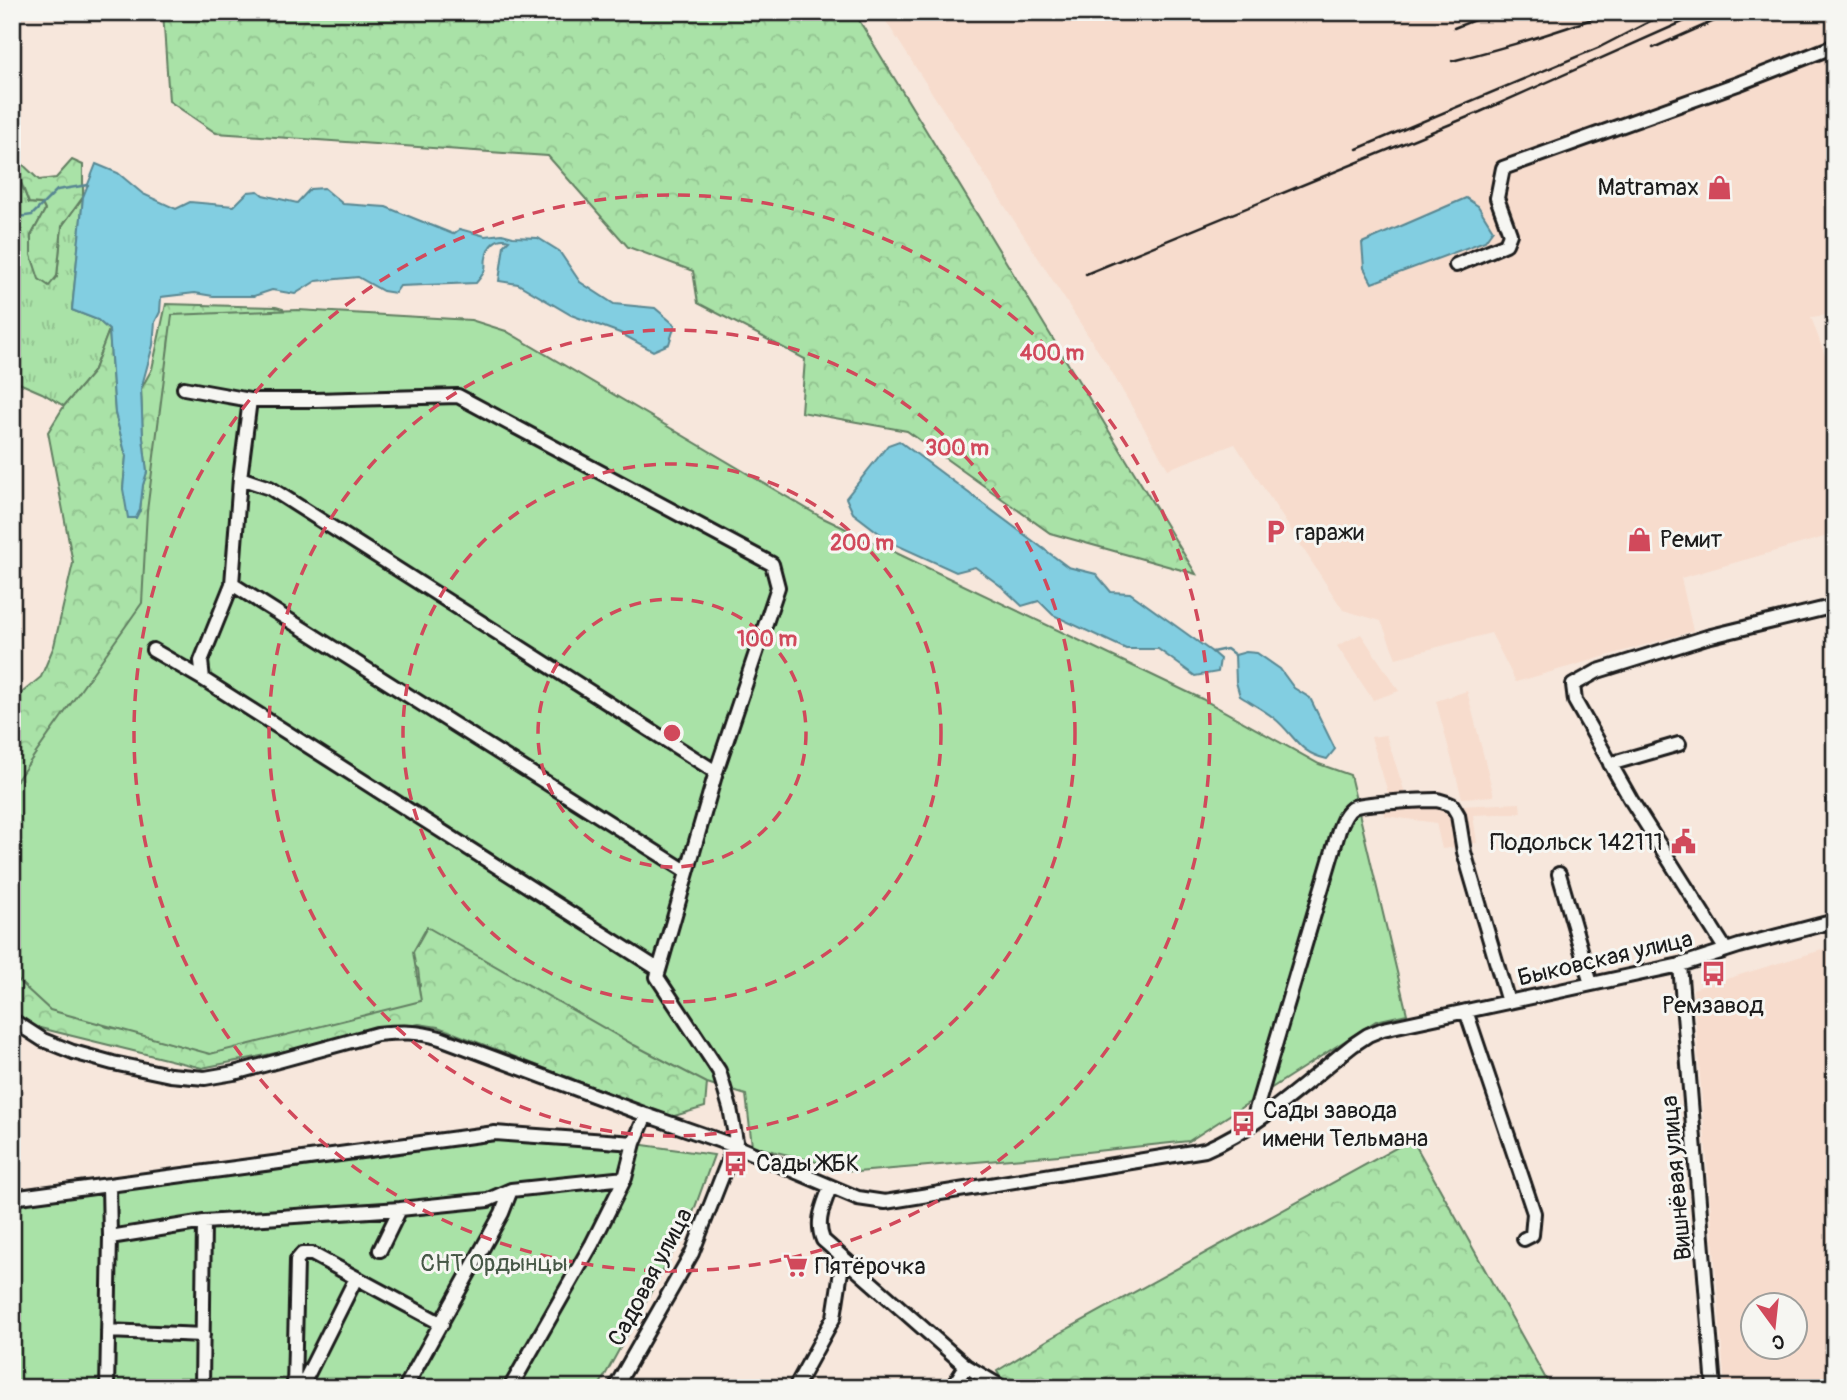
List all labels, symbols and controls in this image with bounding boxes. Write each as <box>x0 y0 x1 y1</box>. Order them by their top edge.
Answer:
place label: Matramax <box>1597 173 1699 202</box>
shop icon: Matramax <box>1705 173 1733 201</box>
text: 400 m <box>1020 340 1084 367</box>
text: 300 m <box>925 435 989 462</box>
parking icon: гаражи <box>1262 518 1290 546</box>
place label: гаражи <box>1296 518 1364 547</box>
shop icon: Ремит <box>1626 525 1654 553</box>
place label: Ремит <box>1660 525 1722 554</box>
text: 200 m <box>830 530 894 557</box>
text: 100 m <box>737 626 797 653</box>
centre of rings <box>660 721 684 745</box>
place label: Подольск 142111 <box>1490 828 1663 857</box>
public building icon: Подольск 142111 <box>1669 828 1697 856</box>
street label: Быковская улица <box>1515 924 1696 993</box>
bus stop icon: Ремзавод <box>1699 960 1727 988</box>
place label: Ремзавод <box>1662 991 1764 1020</box>
street label: Вишнёвая улица <box>1655 1094 1698 1262</box>
place label: Сады завода имени Тельмана <box>1263 1096 1428 1153</box>
bus stop icon: Сады завода имени Тельмана <box>1229 1110 1257 1138</box>
bus stop icon: Сады ЖБК <box>722 1149 750 1177</box>
place label: Сады ЖБК <box>756 1149 860 1178</box>
street label: Садовая улица <box>602 1203 699 1351</box>
park label: СНТ Ордынцы <box>420 1249 568 1278</box>
supermarket icon: Пятёрочка <box>781 1252 809 1280</box>
place label: Пятёрочка <box>815 1252 926 1281</box>
north arrow <box>1738 1292 1808 1362</box>
text: С <box>1769 1328 1787 1355</box>

